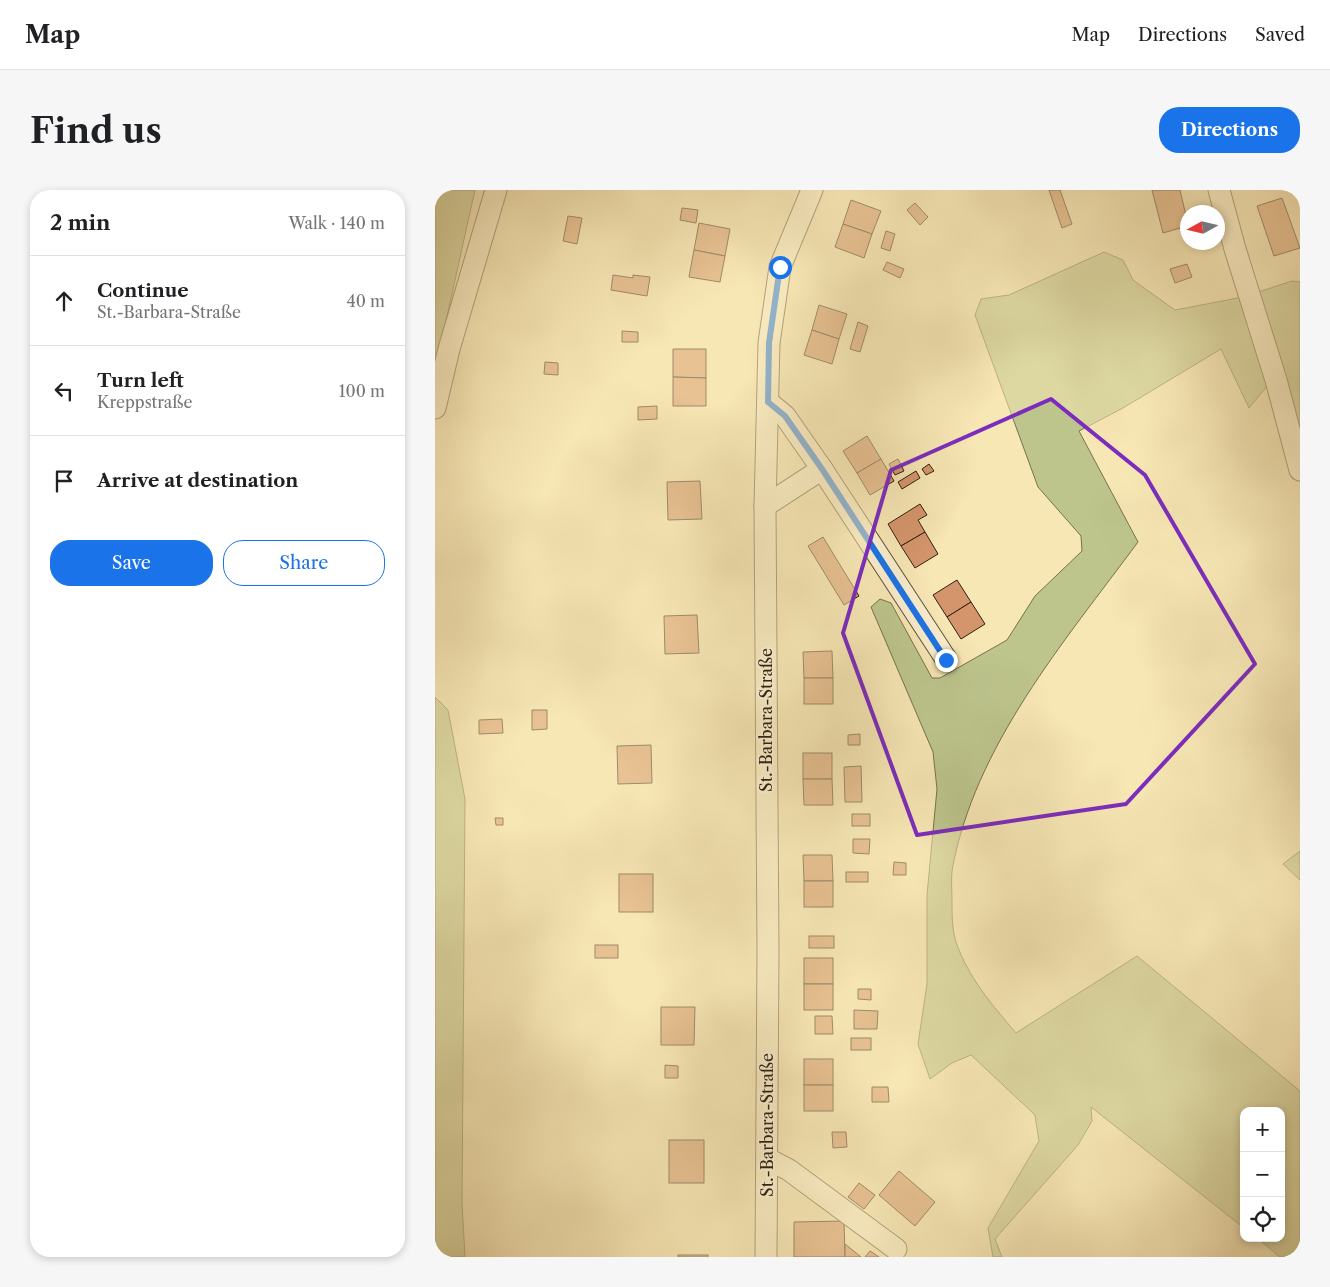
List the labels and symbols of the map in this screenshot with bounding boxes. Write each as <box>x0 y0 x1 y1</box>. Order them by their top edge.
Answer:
north arrow <box>1180 205 1225 250</box>
route start <box>769 256 792 279</box>
street label: St.-Barbara-Straße <box>756 648 776 792</box>
route end <box>935 649 958 672</box>
street label: St.-Barbara-Straße <box>757 1053 777 1197</box>

